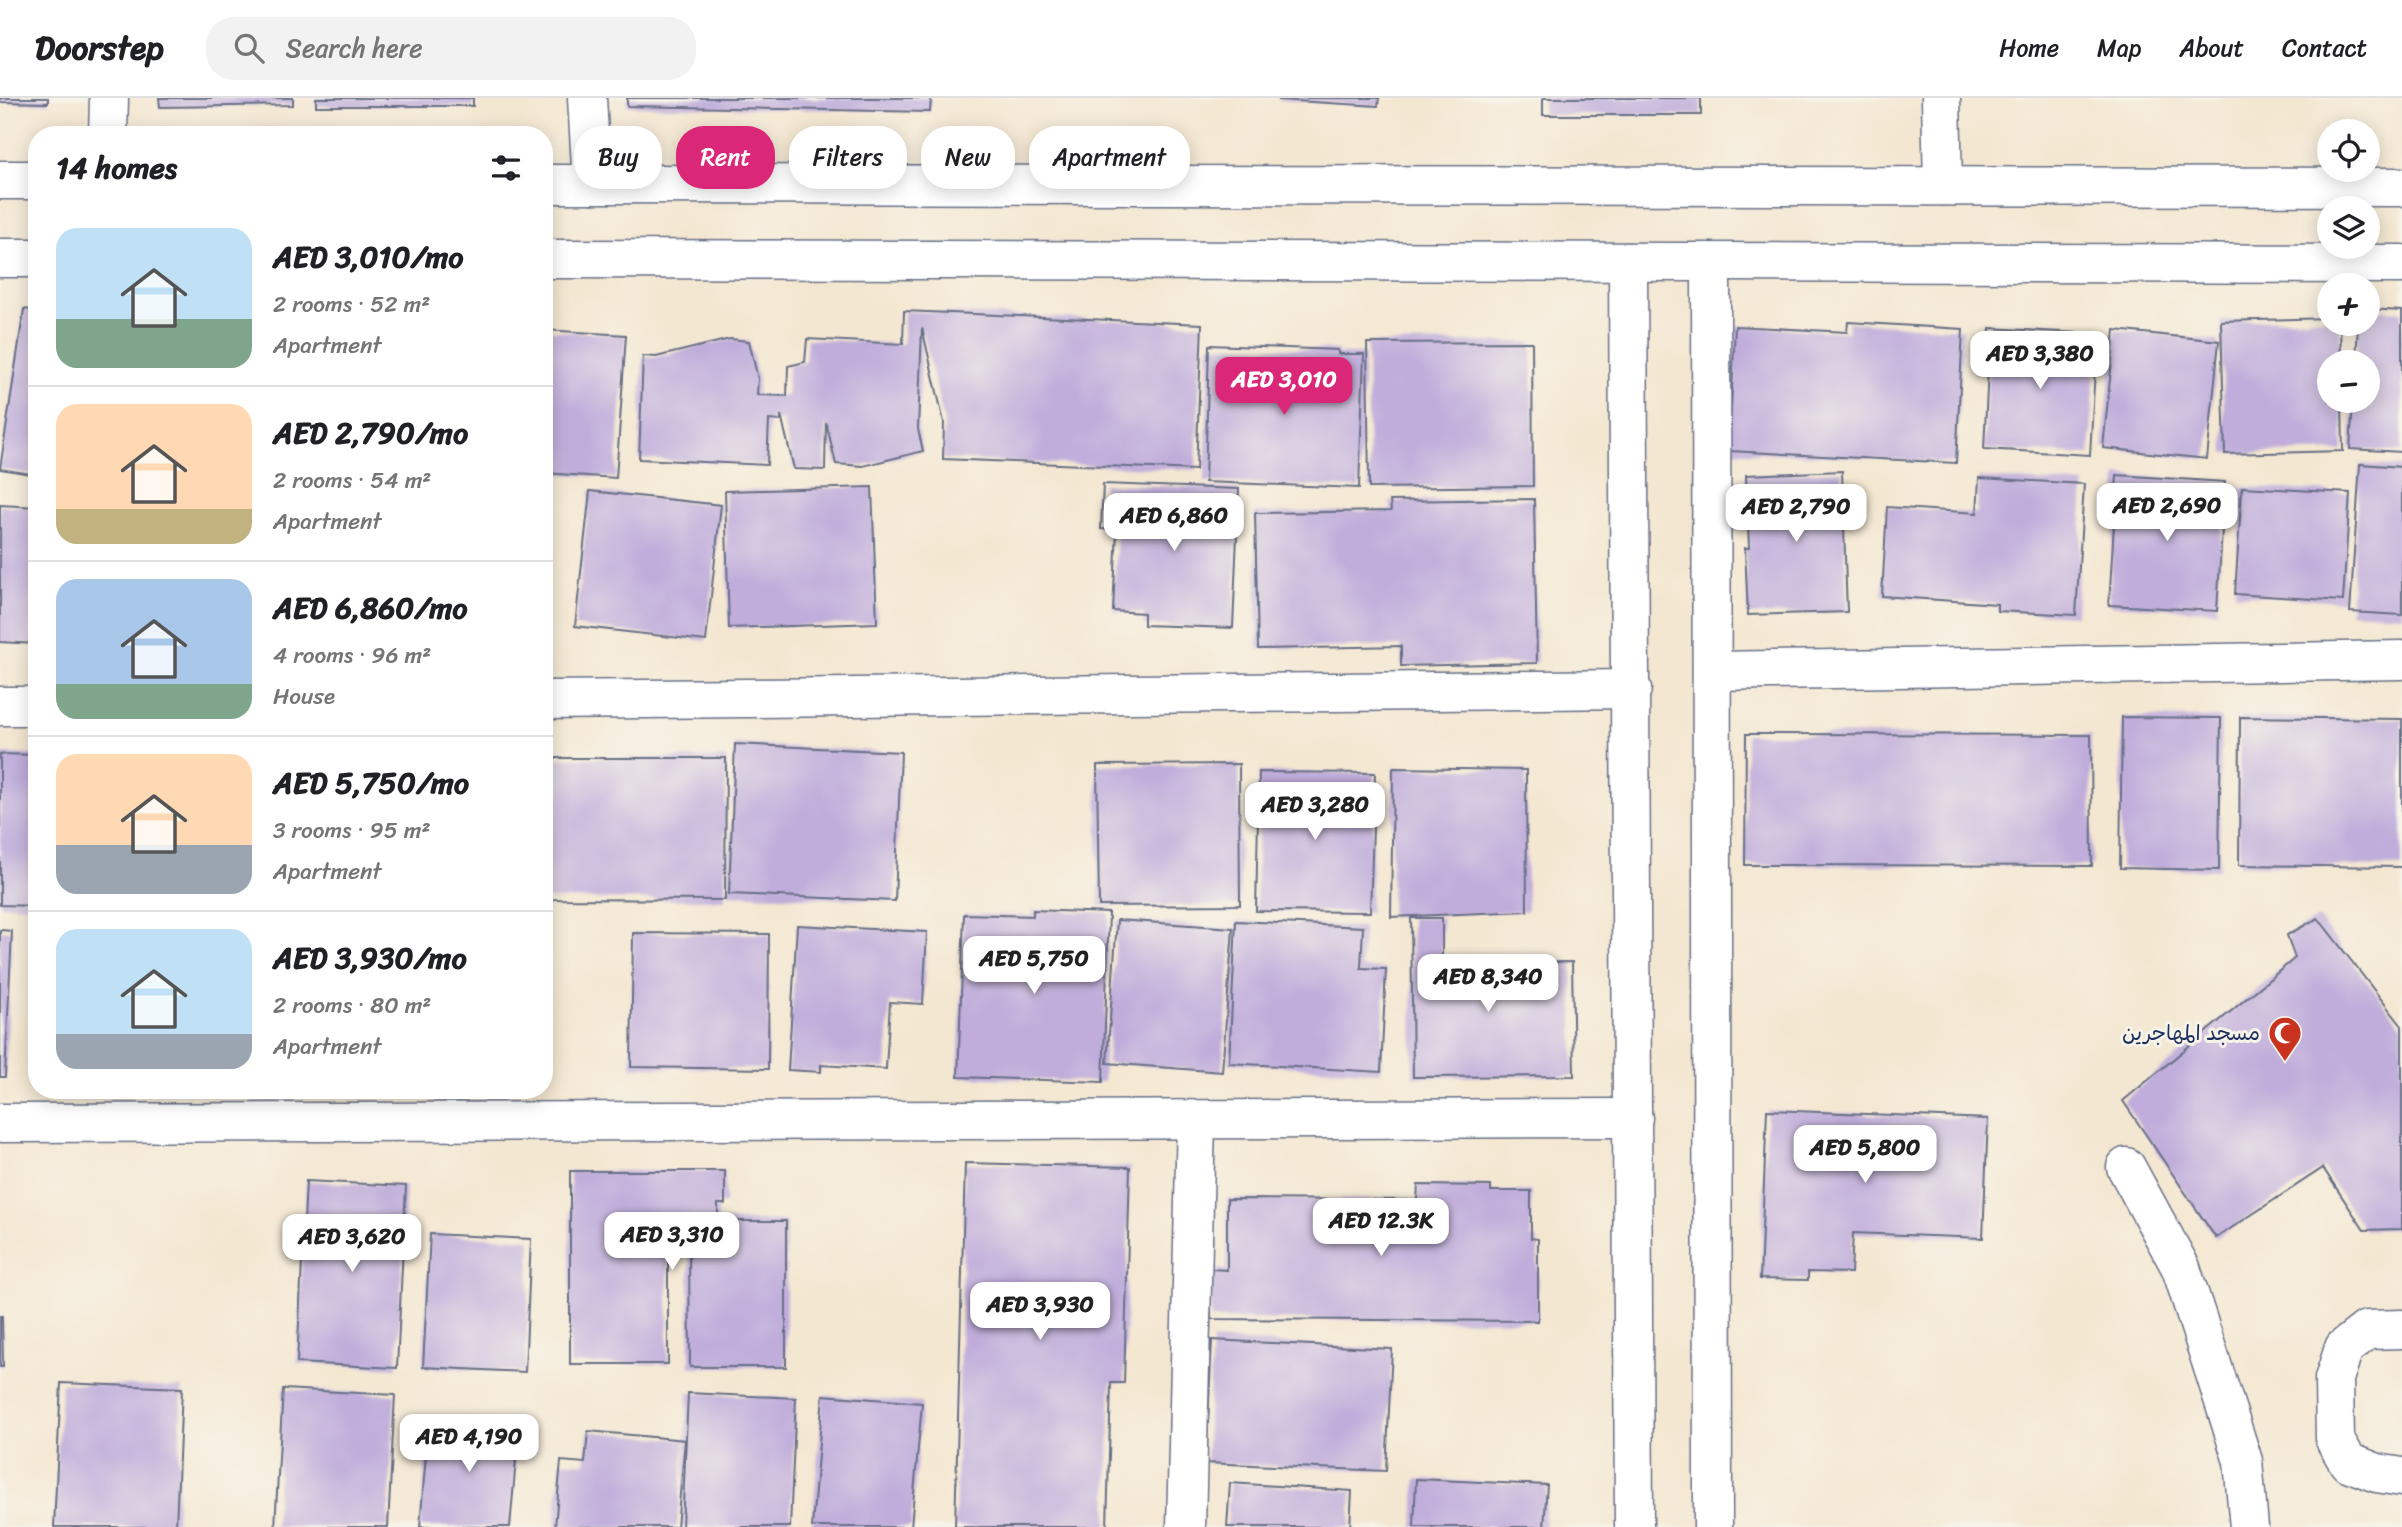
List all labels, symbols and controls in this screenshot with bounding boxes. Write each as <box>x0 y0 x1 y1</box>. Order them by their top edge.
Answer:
search box <box>206 17 696 80</box>
text: Doorstep <box>35 19 164 77</box>
text: Search here <box>286 25 423 71</box>
text: Home <box>1999 27 2059 69</box>
text: Map <box>2097 27 2141 69</box>
text: About <box>2179 27 2244 69</box>
text: Contact <box>2282 27 2367 69</box>
icon: search <box>230 29 268 67</box>
map controls <box>2317 119 2380 413</box>
button: locate <box>2317 119 2380 182</box>
chip: Buy <box>574 126 662 189</box>
chip: Rent <box>676 126 775 189</box>
chip: Filters <box>789 126 907 189</box>
chip: New <box>921 126 1015 189</box>
chip: Apartment <box>1029 126 1190 189</box>
text: 14 homes <box>56 141 177 195</box>
icon: filters <box>487 149 525 187</box>
button: layers <box>2317 196 2380 259</box>
text: AED 3,010/mo <box>273 230 464 284</box>
icon: home <box>112 256 196 340</box>
button: + <box>2317 273 2380 336</box>
text: 2 rooms · 52 m² <box>273 284 430 325</box>
text: Apartment <box>273 325 382 366</box>
pin: AED 3,380 <box>1960 331 2120 391</box>
text: AED 3,380 <box>1986 333 2094 374</box>
button: − <box>2317 350 2380 413</box>
pin: AED 3,010 <box>1204 358 1364 417</box>
text: AED 3,010 <box>1231 359 1337 400</box>
text: AED 2,790/mo <box>273 406 468 460</box>
icon: home <box>112 432 196 516</box>
text: 2 rooms · 54 m² <box>273 460 431 501</box>
pin: AED 2,790 <box>1716 484 1876 544</box>
pin: AED 2,690 <box>2087 484 2247 543</box>
text: AED 2,690 <box>2113 485 2221 526</box>
text: AED 2,790 <box>1742 486 1850 527</box>
pin: AED 6,860 <box>1094 494 1254 553</box>
text: AED 6,860 <box>1120 495 1228 536</box>
text: Apartment <box>273 501 382 542</box>
text: AED 6,860/mo <box>273 581 467 635</box>
icon: home <box>112 607 196 691</box>
text: 4 rooms · 96 m² <box>273 635 431 676</box>
text: House <box>273 676 335 717</box>
text: AED 5,750/mo <box>273 756 469 810</box>
icon: home <box>112 782 196 866</box>
pin: AED 3,280 <box>1235 782 1395 842</box>
text: AED 3,280 <box>1261 784 1369 825</box>
text: 3 rooms · 95 m² <box>273 810 430 851</box>
text: Apartment <box>273 851 382 892</box>
text: AED 3,930/mo <box>273 931 467 985</box>
pin: AED 5,750 <box>954 936 1114 996</box>
text: AED 5,750 <box>979 938 1089 979</box>
pin: AED 8,340 <box>1408 954 1568 1014</box>
text: AED 8,340 <box>1433 956 1543 997</box>
icon: home <box>112 957 196 1041</box>
text: 2 rooms · 80 m² <box>273 985 431 1026</box>
place label: مسجد المهاجرين <box>2122 1014 2260 1052</box>
mosque icon: مسجد المهاجرين <box>2266 1014 2304 1063</box>
text: Apartment <box>273 1026 382 1067</box>
pin: AED 5,800 <box>1785 1126 1945 1185</box>
text: AED 5,800 <box>1810 1127 1920 1168</box>
pin: AED 12.3K <box>1301 1198 1461 1258</box>
text: AED 12.3K <box>1329 1200 1433 1241</box>
pin: AED 3,310 <box>592 1212 752 1272</box>
pin: AED 3,620 <box>272 1214 432 1274</box>
text: AED 3,310 <box>620 1214 724 1255</box>
text: AED 3,620 <box>298 1216 406 1257</box>
pin: AED 3,930 <box>960 1282 1120 1342</box>
text: AED 3,930 <box>986 1284 1094 1325</box>
pin: AED 4,190 <box>389 1414 549 1474</box>
text: AED 4,190 <box>416 1416 522 1457</box>

